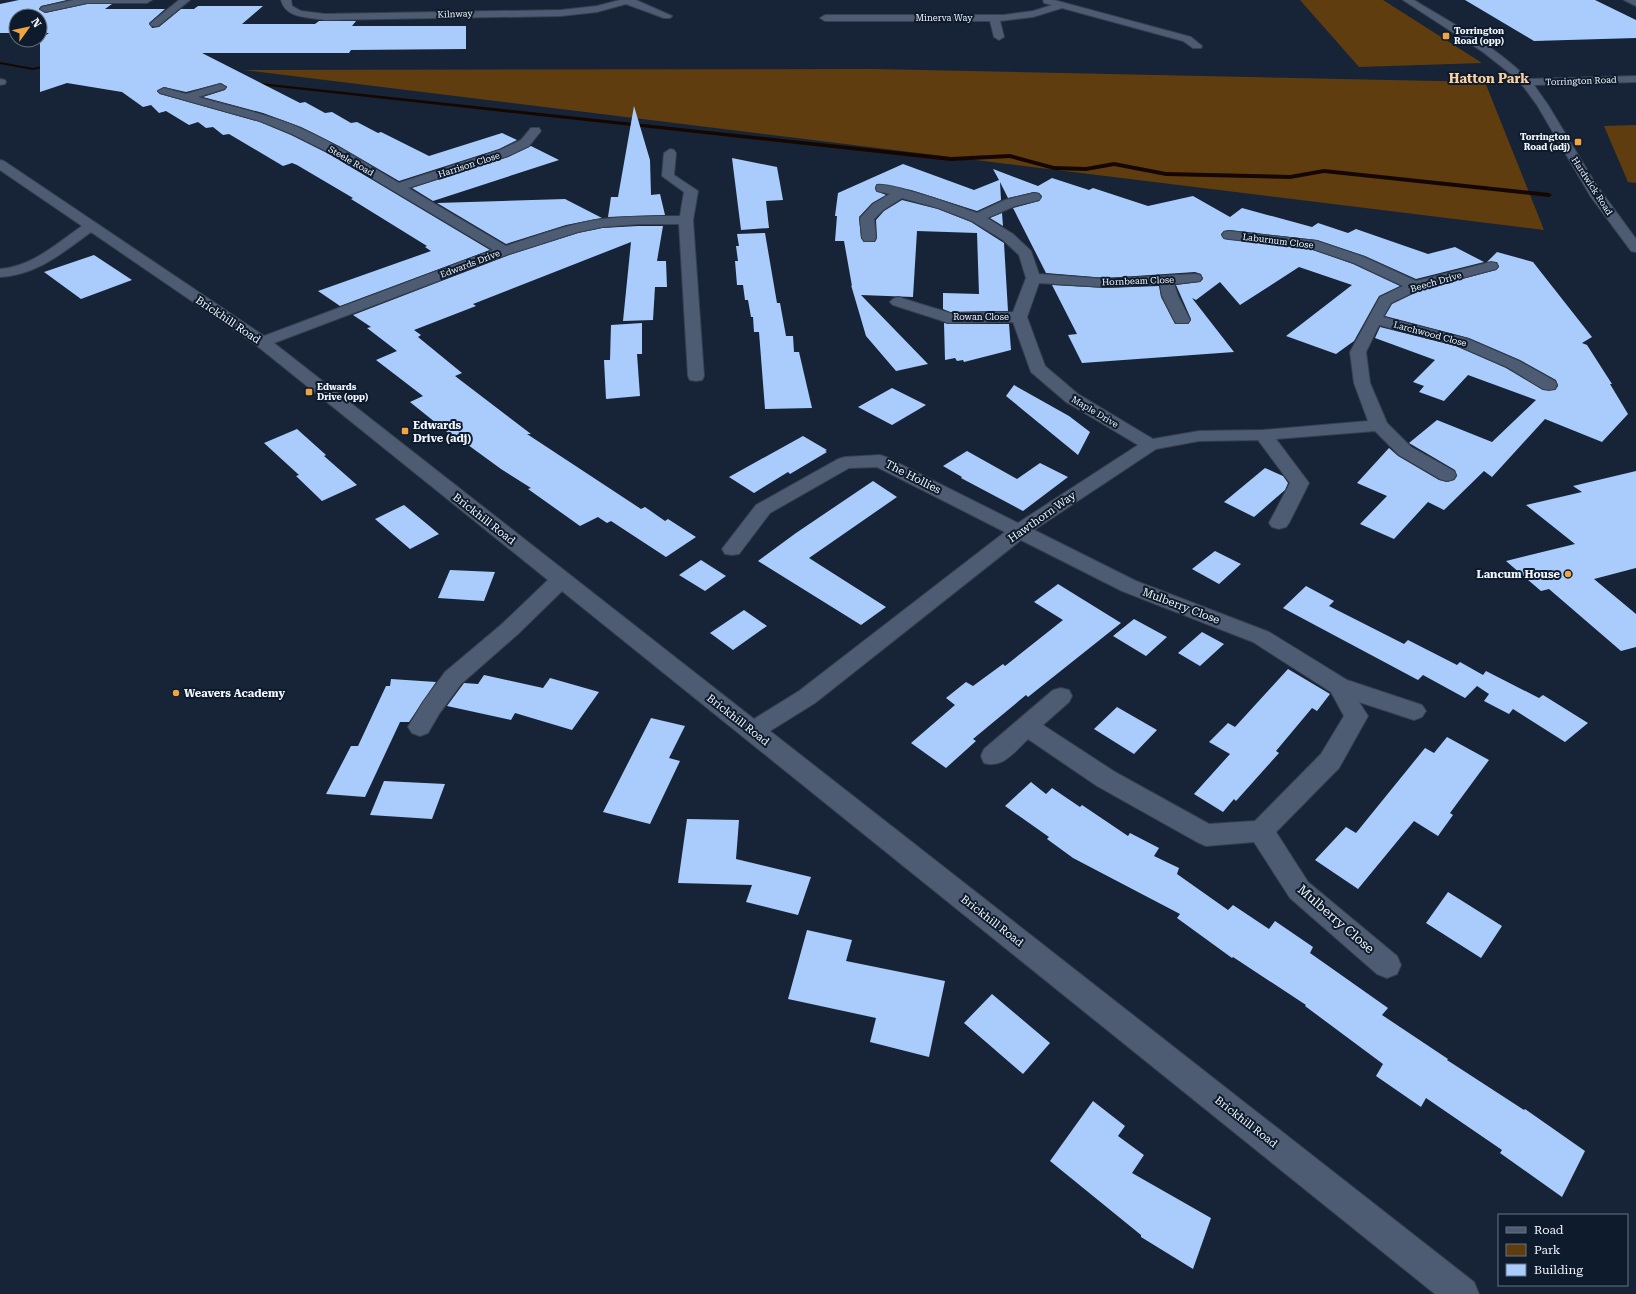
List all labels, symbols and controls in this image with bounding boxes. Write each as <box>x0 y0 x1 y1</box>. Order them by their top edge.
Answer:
north arrow <box>8 8 48 48</box>
street label: Kilnway <box>437 8 473 20</box>
street label: Minerva Way <box>916 13 973 23</box>
text: N <box>28 16 44 30</box>
place label: Torrington Road (opp) <box>1454 26 1504 46</box>
marker: Torrington Road (opp) <box>1441 31 1451 41</box>
district label: Hatton Park <box>1449 71 1529 86</box>
street label: Torrington Road <box>1545 75 1617 87</box>
place label: Torrington Road (adj) <box>1520 132 1570 152</box>
marker: Torrington Road (adj) <box>1573 137 1583 147</box>
street label: Steele Road <box>327 144 376 178</box>
street label: Harrison Close <box>437 150 501 180</box>
street label: Hardwick Road <box>1570 155 1615 217</box>
street label: Laburnum Close <box>1242 232 1314 250</box>
street label: Edwards Drive <box>439 248 501 280</box>
street label: Beech Drive <box>1409 270 1463 294</box>
street label: Hornbeam Close <box>1102 275 1174 287</box>
street label: Brickhill Road <box>193 294 263 346</box>
street label: Rowan Close <box>953 312 1009 322</box>
street label: Larchwood Close <box>1392 319 1468 349</box>
place label: Edwards Drive (opp) <box>317 382 368 402</box>
marker: Edwards Drive (opp) <box>304 387 314 397</box>
street label: Maple Drive <box>1070 394 1120 430</box>
place label: Edwards Drive (adj) <box>413 419 471 445</box>
marker: Edwards Drive (adj) <box>400 426 410 436</box>
street label: The Hollies <box>883 457 943 497</box>
street label: Hawthorn Way <box>1006 489 1079 545</box>
street label: Brickhill Road <box>450 491 518 547</box>
place label: Lancum House <box>1477 568 1561 581</box>
marker: Lancum House <box>1563 569 1573 579</box>
street label: Mulberry Close <box>1141 585 1221 627</box>
place label: Weavers Academy <box>184 687 286 700</box>
marker: Weavers Academy <box>171 688 181 698</box>
street label: Brickhill Road <box>704 692 772 748</box>
street label: Mulberry Close <box>1295 882 1377 956</box>
street label: Brickhill Road <box>958 893 1026 949</box>
street label: Brickhill Road <box>1212 1094 1280 1150</box>
legend <box>1498 1214 1628 1286</box>
text: Road <box>1534 1223 1564 1237</box>
text: Park <box>1534 1243 1561 1257</box>
text: Building <box>1534 1263 1583 1277</box>

